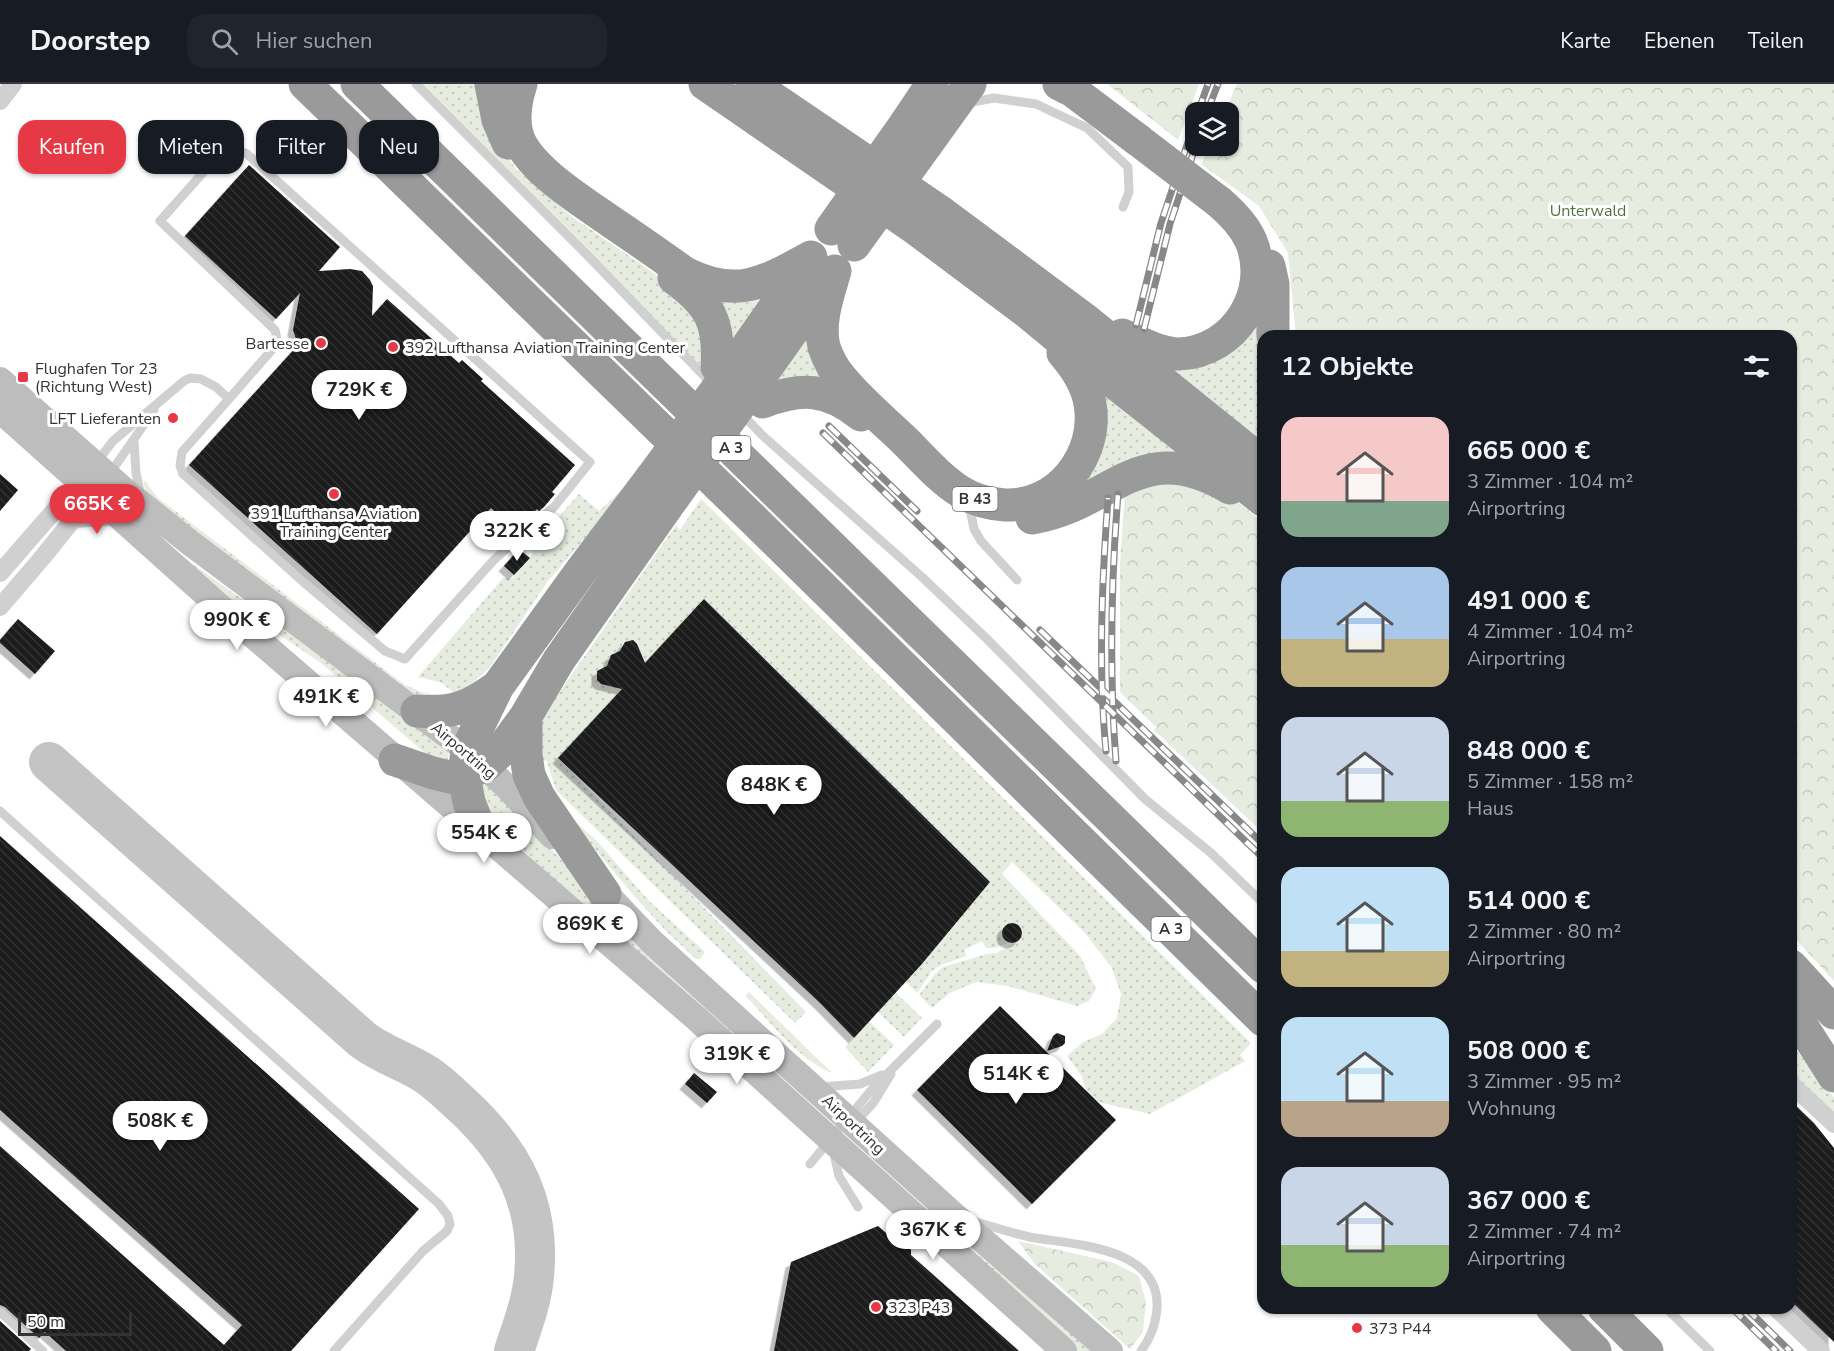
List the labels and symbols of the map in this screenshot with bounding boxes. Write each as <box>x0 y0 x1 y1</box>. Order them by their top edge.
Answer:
park label: Unterwald <box>1550 200 1626 222</box>
place label: Bartesse <box>246 333 309 355</box>
marker: Bartesse <box>314 336 328 350</box>
place label: 392 Lufthansa Aviation Training Center <box>405 337 685 359</box>
marker: 392 Lufthansa Aviation Training Center <box>386 340 400 354</box>
place label: Flughafen Tor 23 (Richtung West) <box>35 358 158 398</box>
marker: Flughafen Tor 23 (Richtung West) <box>16 370 30 384</box>
pin: 729K € <box>310 370 408 421</box>
place label: LFT Lieferanten <box>49 408 161 430</box>
marker: LFT Lieferanten <box>166 411 180 425</box>
road number: A 3 <box>712 436 750 460</box>
pin: 665K € <box>48 484 146 535</box>
marker: 391 Lufthansa Aviation Training Center <box>327 487 341 501</box>
road number: B 43 <box>952 487 998 511</box>
place label: 391 Lufthansa Aviation Training Center <box>251 503 417 543</box>
pin: 322K € <box>468 511 566 562</box>
pin: 990K € <box>188 600 286 651</box>
pin: 491K € <box>277 677 375 728</box>
street label: Airportring <box>426 717 501 785</box>
pin: 848K € <box>725 765 823 816</box>
pin: 554K € <box>435 813 533 864</box>
pin: 869K € <box>541 904 639 955</box>
road number: A 3 <box>1152 917 1190 941</box>
pin: 319K € <box>688 1034 786 1085</box>
pin: 514K € <box>967 1054 1065 1105</box>
street label: Airportring <box>817 1090 890 1160</box>
pin: 508K € <box>111 1101 209 1152</box>
pin: 367K € <box>884 1210 982 1261</box>
place label: 323 P43 <box>888 1297 950 1319</box>
marker: 323 P43 <box>869 1300 883 1314</box>
scale bar <box>18 1309 132 1336</box>
place label: 373 P44 <box>1369 1318 1432 1340</box>
marker: 373 P44 <box>1350 1321 1364 1335</box>

